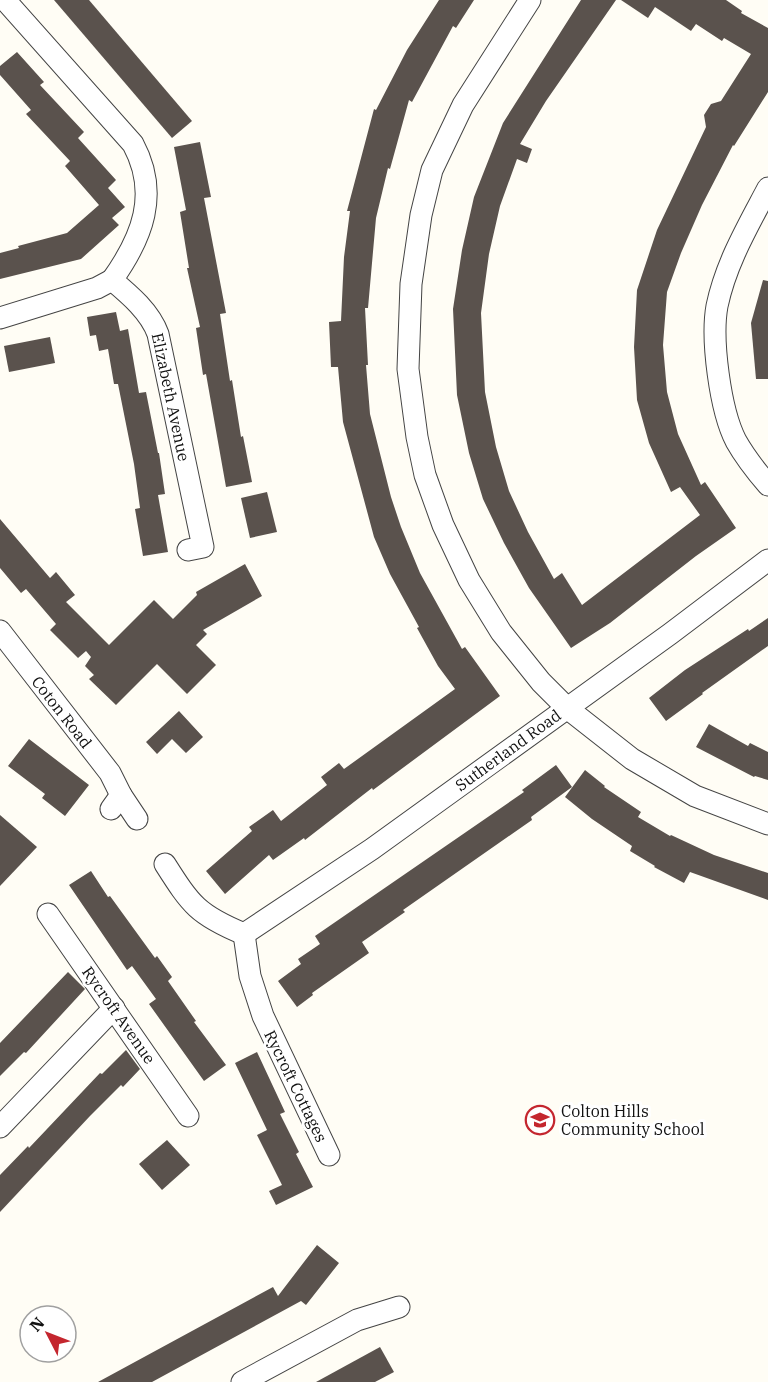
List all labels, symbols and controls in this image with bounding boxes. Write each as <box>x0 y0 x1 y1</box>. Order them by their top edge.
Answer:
street label: Elizabeth Avenue <box>148 331 194 463</box>
street label: Coton Road <box>28 672 97 752</box>
street label: Sutherland Road <box>451 705 565 795</box>
street label: Rycroft Avenue <box>78 962 160 1068</box>
street label: Rycroft Cottages <box>260 1027 332 1145</box>
place label: Colton Hills Community School <box>561 1101 705 1139</box>
school or university icon: Colton Hills Community School <box>524 1104 556 1136</box>
north arrow <box>18 1304 78 1364</box>
text: N <box>25 1313 49 1335</box>

